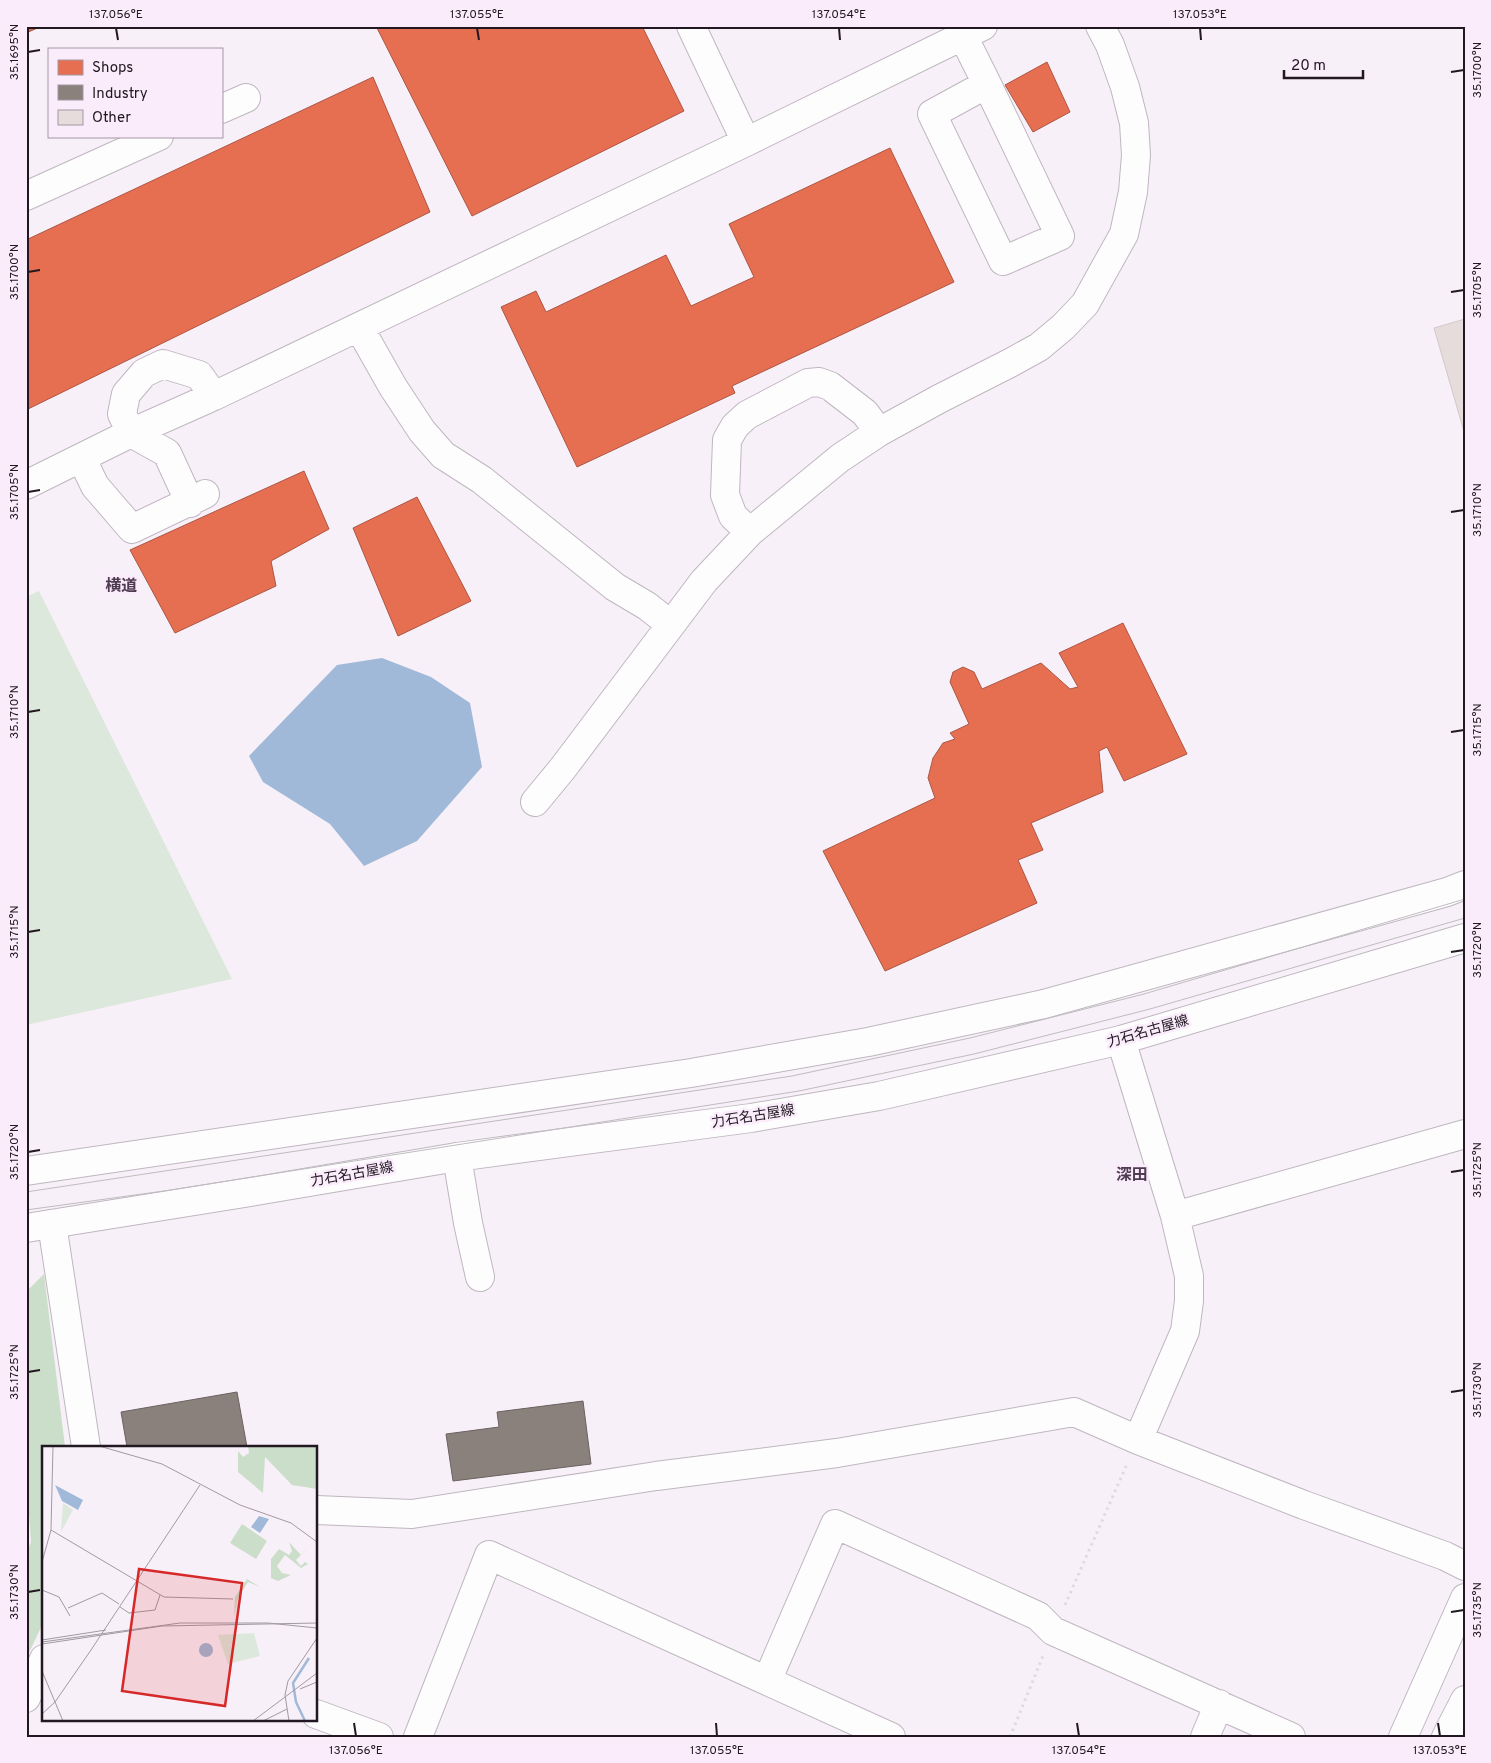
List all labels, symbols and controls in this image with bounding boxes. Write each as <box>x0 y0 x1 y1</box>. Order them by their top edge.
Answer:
text: 137.056°E <box>89 7 143 23</box>
text: 137.055°E <box>450 7 504 23</box>
text: 137.054°E <box>812 7 866 23</box>
text: 137.053°E <box>1173 7 1227 23</box>
text: 35.1695°N <box>7 24 23 80</box>
text: 35.1700°N <box>1470 42 1486 98</box>
legend <box>48 48 222 138</box>
scale bar <box>1284 48 1362 80</box>
text: 20 m <box>1291 57 1326 76</box>
text: Shops <box>92 59 133 78</box>
text: Industry <box>92 85 148 104</box>
text: Other <box>92 109 131 128</box>
text: 35.1700°N <box>7 244 23 300</box>
text: 35.1705°N <box>1470 262 1486 318</box>
text: 35.1705°N <box>7 464 23 520</box>
text: 35.1710°N <box>1470 483 1486 537</box>
district label: 横道 <box>105 576 137 597</box>
text: 35.1710°N <box>7 685 23 739</box>
text: 35.1715°N <box>1470 703 1486 757</box>
text: 35.1715°N <box>7 905 23 959</box>
text: 35.1720°N <box>1470 922 1486 978</box>
street label: 力石名古屋線 <box>1105 1012 1191 1052</box>
street label: 力石名古屋線 <box>710 1102 796 1132</box>
text: 35.1720°N <box>7 1124 23 1180</box>
text: 35.1725°N <box>1470 1142 1486 1198</box>
street label: 力石名古屋線 <box>309 1159 395 1191</box>
district label: 深田 <box>1116 1166 1148 1186</box>
text: 35.1725°N <box>7 1344 23 1400</box>
text: 35.1730°N <box>1470 1362 1486 1418</box>
inset map <box>42 1446 318 1720</box>
text: 35.1730°N <box>7 1564 23 1620</box>
text: 35.1735°N <box>1470 1582 1486 1638</box>
text: 137.056°E <box>329 1743 383 1759</box>
text: 137.055°E <box>690 1743 744 1759</box>
text: 137.054°E <box>1052 1743 1106 1759</box>
text: 137.053°E <box>1413 1743 1467 1759</box>

